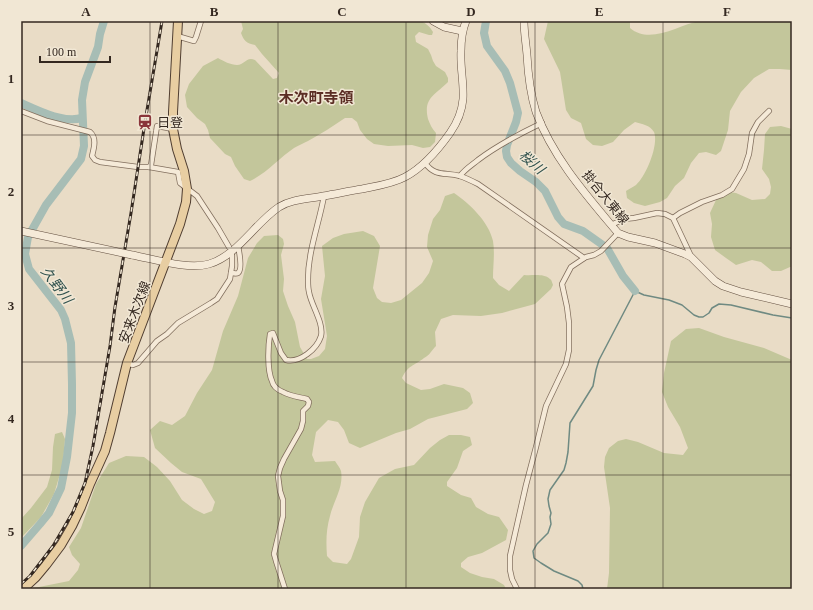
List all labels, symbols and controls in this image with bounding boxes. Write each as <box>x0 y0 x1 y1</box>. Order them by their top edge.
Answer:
text: A <box>81 4 91 19</box>
text: B <box>210 4 219 19</box>
text: C <box>337 4 347 19</box>
text: D <box>466 4 476 19</box>
text: E <box>595 4 603 19</box>
text: F <box>723 4 731 19</box>
scale bar <box>40 38 110 64</box>
text: 100 m <box>46 45 77 59</box>
text: 1 <box>8 71 14 86</box>
district label: 木次町寺領 <box>278 90 354 106</box>
station icon: 日登 <box>136 113 154 131</box>
place label: 日登 <box>157 115 183 130</box>
water label: 桜川 <box>516 148 549 179</box>
street label: 掛合大東線 <box>579 167 632 227</box>
text: 2 <box>8 184 14 199</box>
water label: 久野川 <box>38 264 76 308</box>
street label: 安来木次線 <box>116 279 153 345</box>
text: 3 <box>8 298 15 313</box>
text: 4 <box>8 411 15 426</box>
text: 5 <box>8 524 15 539</box>

